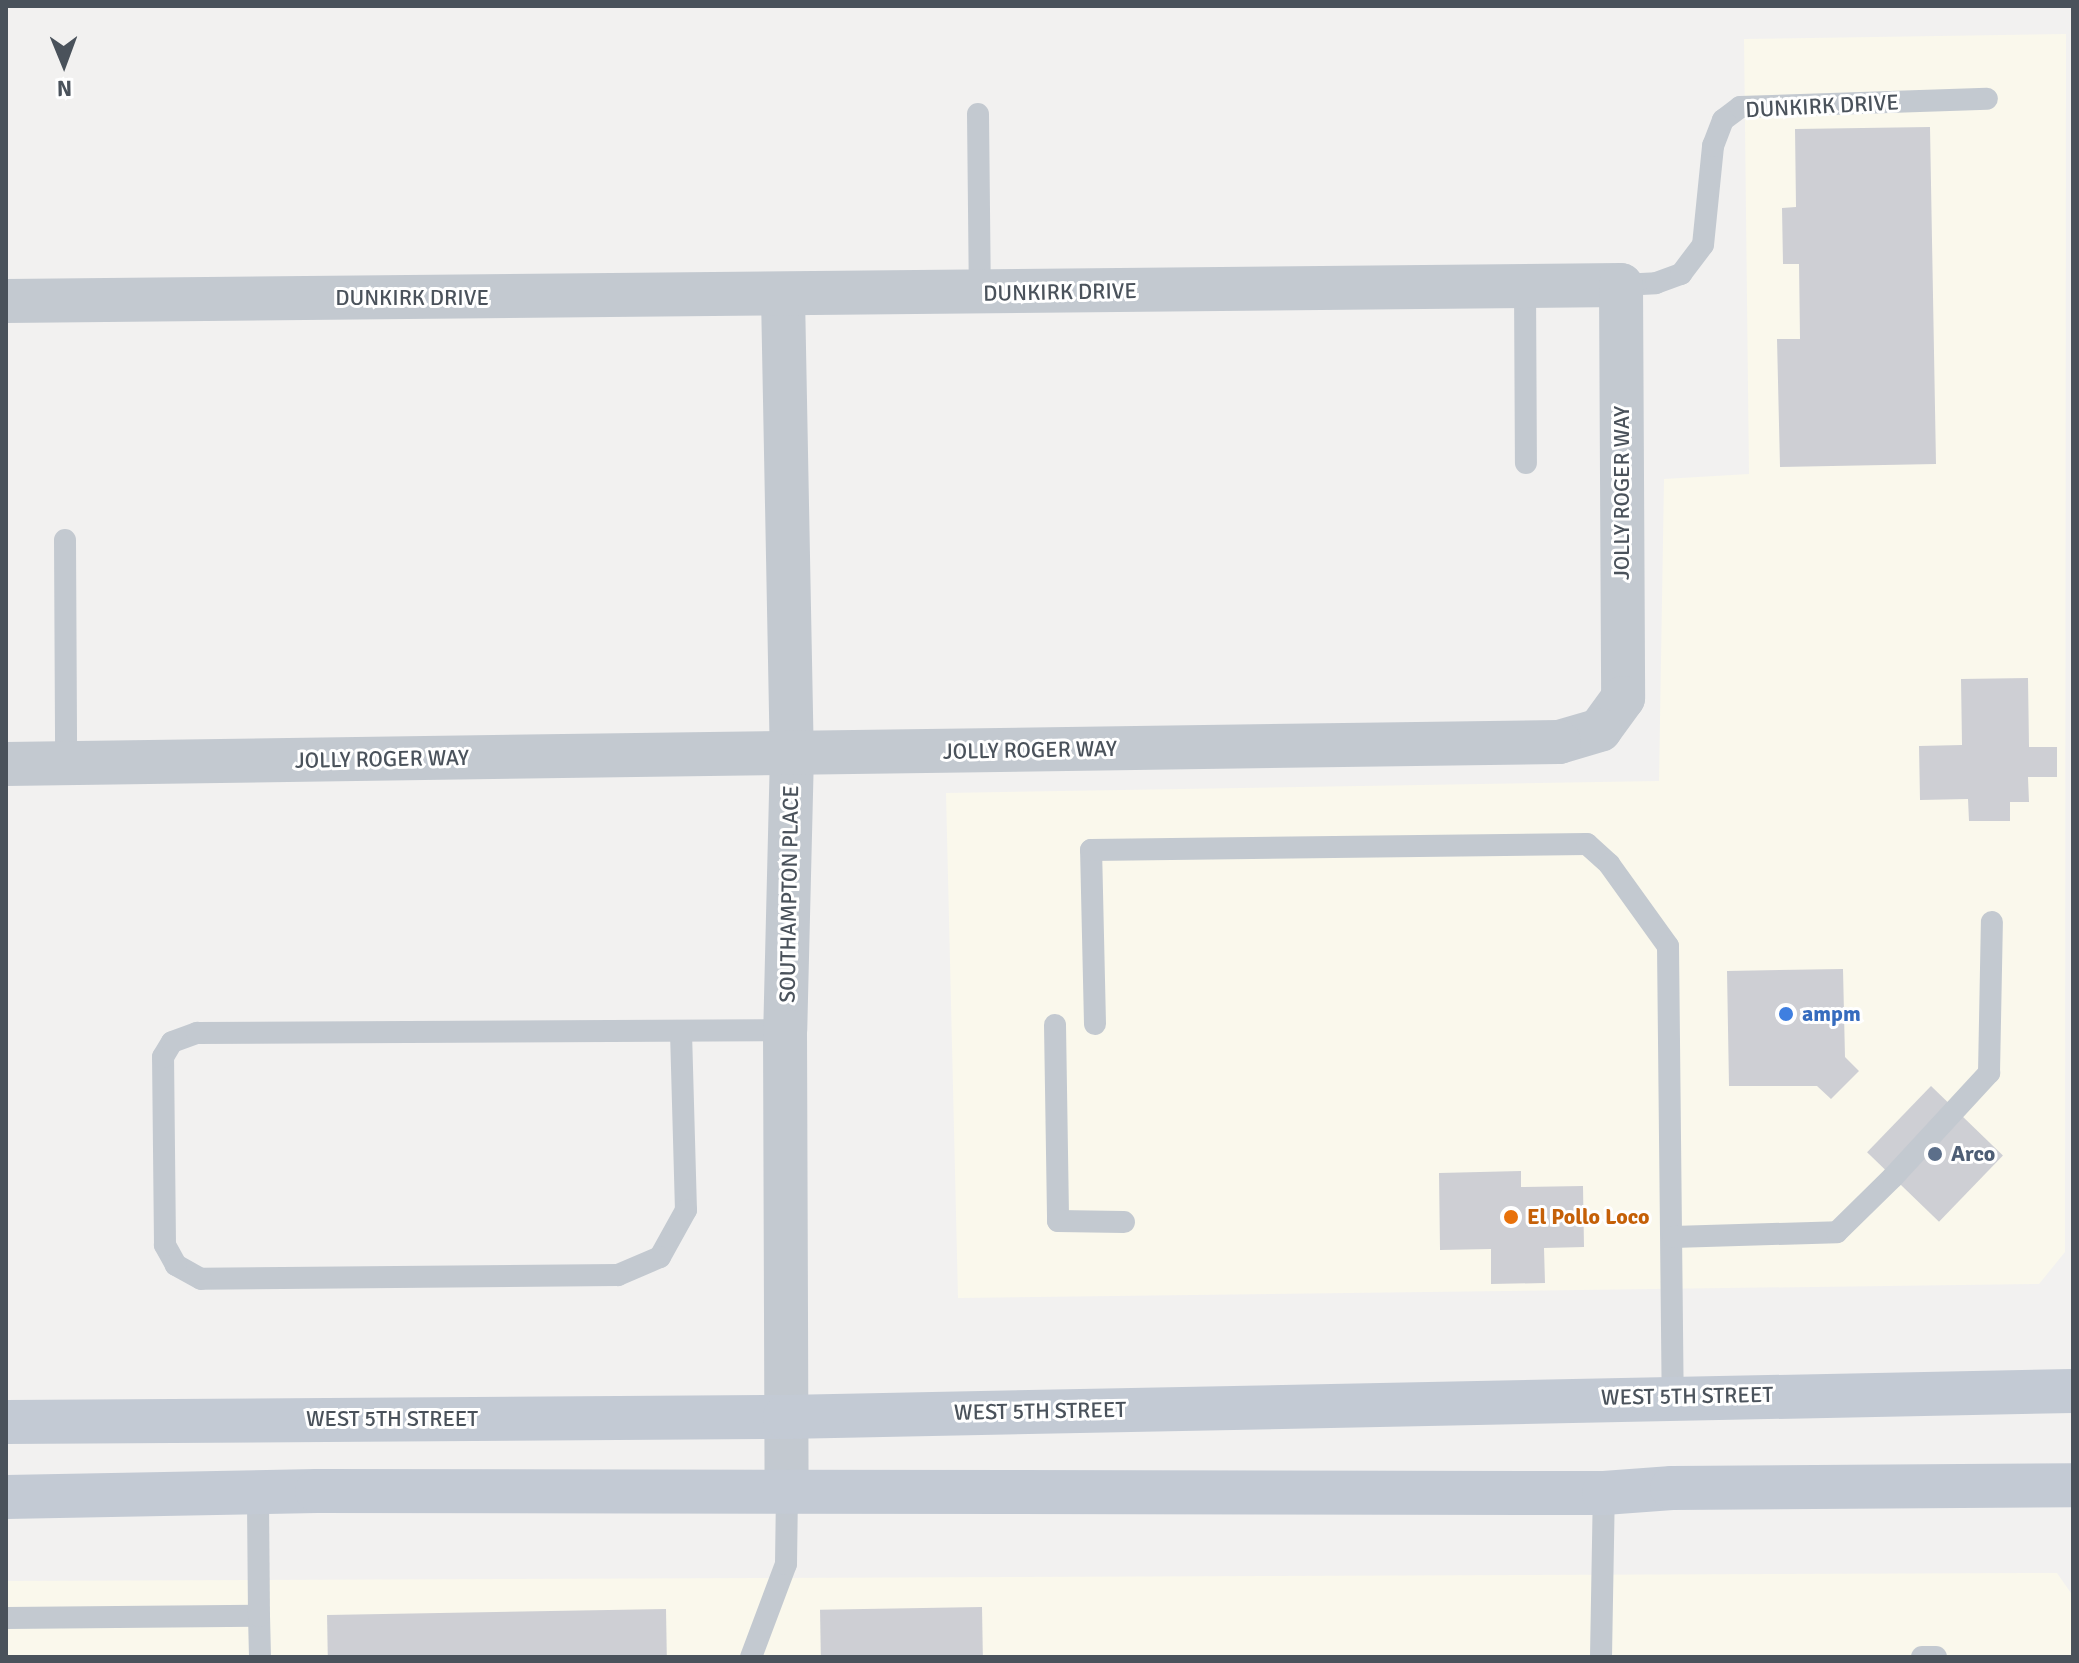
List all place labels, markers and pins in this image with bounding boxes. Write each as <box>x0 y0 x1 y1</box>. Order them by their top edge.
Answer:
place label: ampm <box>1802 1001 1861 1027</box>
marker: ampm <box>1777 1005 1795 1023</box>
place label: Arco <box>1951 1141 1995 1167</box>
marker: Arco <box>1926 1145 1944 1163</box>
place label: El Pollo Loco <box>1527 1204 1649 1230</box>
marker: El Pollo Loco <box>1502 1208 1520 1226</box>

